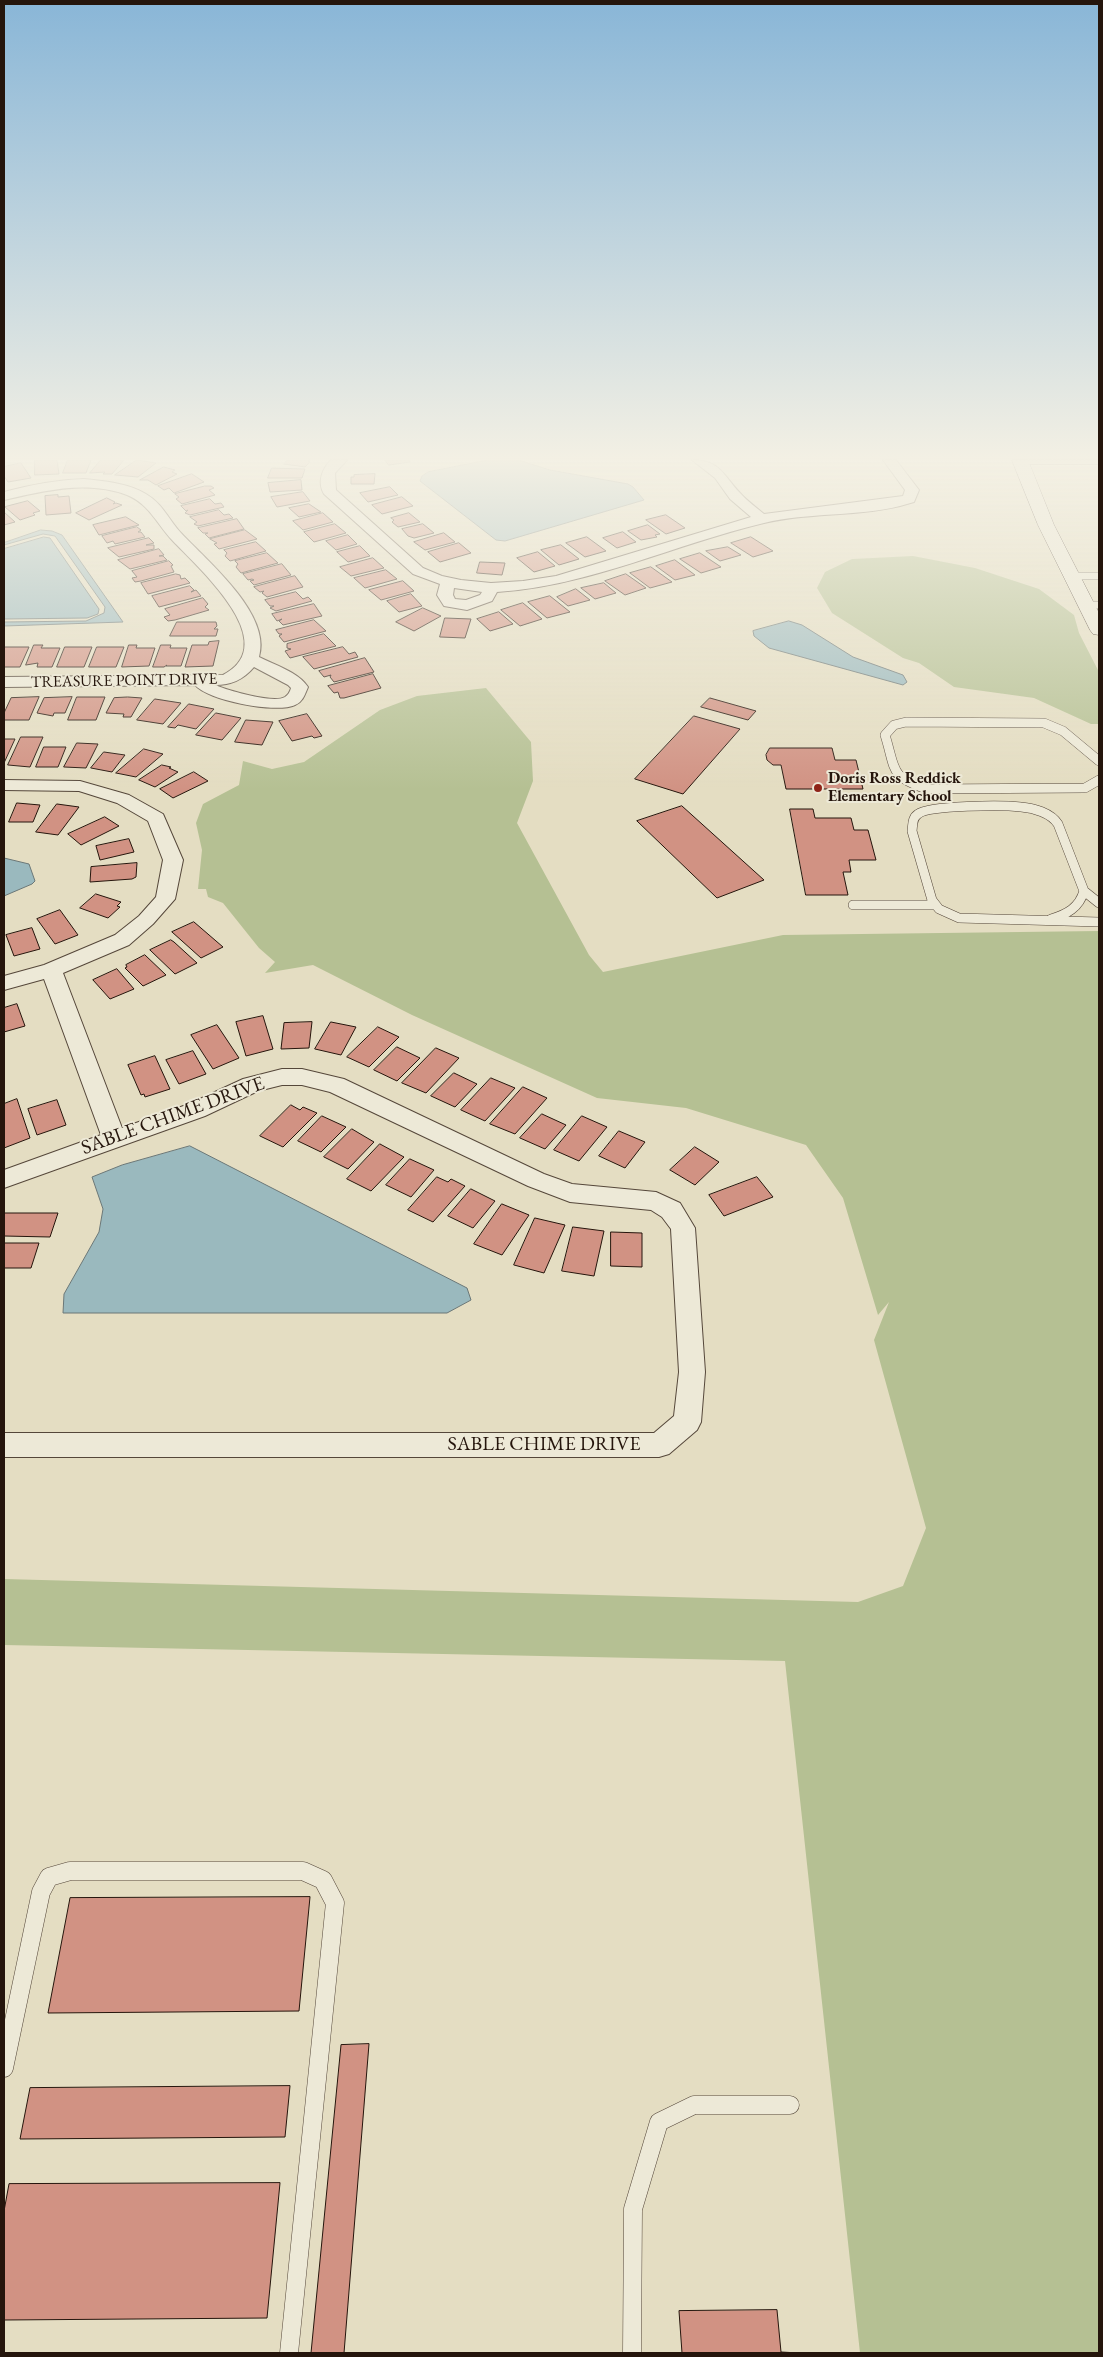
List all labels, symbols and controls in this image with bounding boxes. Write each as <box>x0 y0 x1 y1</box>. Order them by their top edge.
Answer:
street label: TREASURE POINT DRIVE <box>30 670 218 692</box>
place label: Doris Ross Reddick Elementary School <box>828 769 961 807</box>
marker: Doris Ross Reddick Elementary School <box>812 782 824 794</box>
street label: SABLE CHIME DRIVE <box>78 1072 268 1160</box>
street label: SABLE CHIME DRIVE <box>447 1433 641 1457</box>

